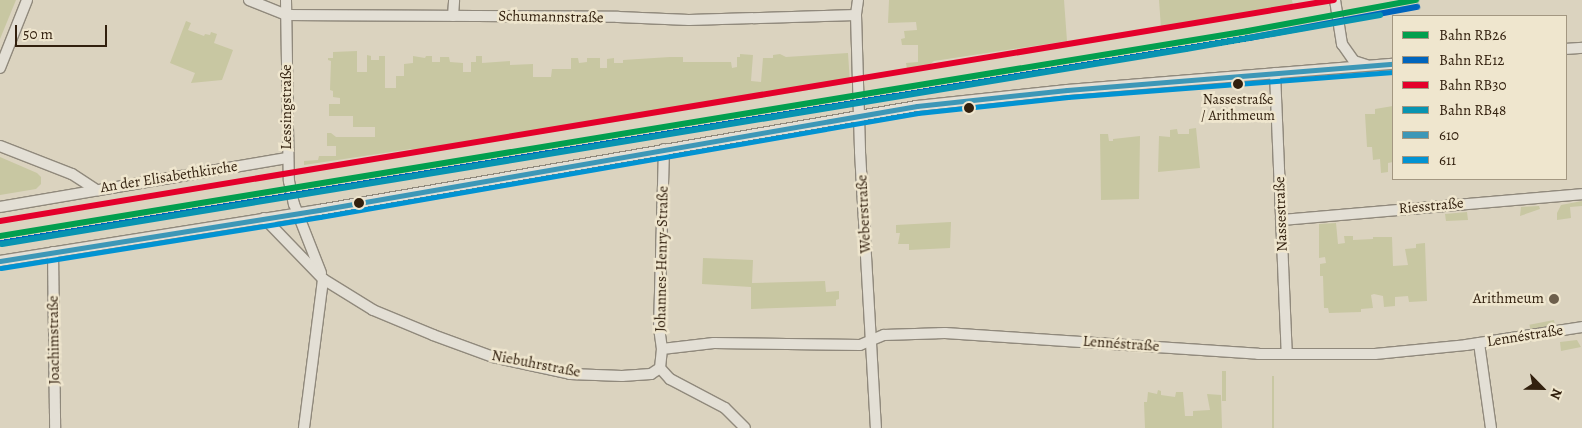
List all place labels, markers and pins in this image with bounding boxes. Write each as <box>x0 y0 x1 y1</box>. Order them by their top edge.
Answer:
marker: Nassestraße / Arithmeum <box>1233 79 1243 89</box>
place label: Nassestraße / Arithmeum <box>1201 92 1275 124</box>
unlabelled marker <box>964 103 974 113</box>
unlabelled marker <box>354 198 364 208</box>
place label: Arithmeum <box>1473 290 1544 308</box>
marker: Arithmeum <box>1548 293 1560 305</box>

